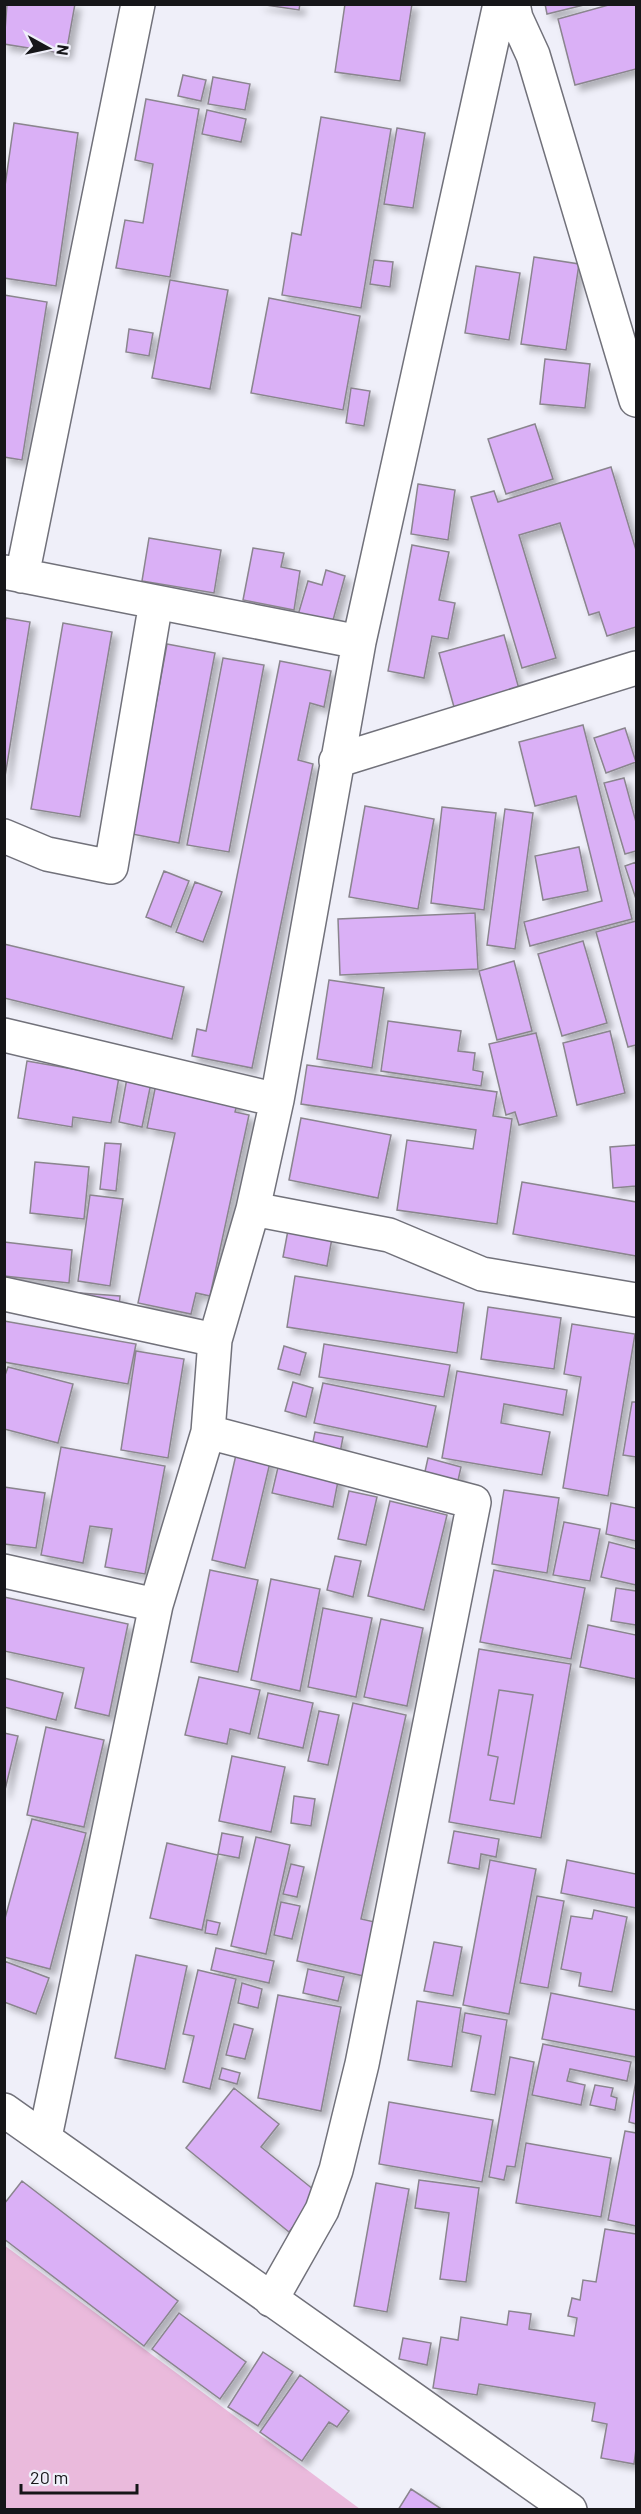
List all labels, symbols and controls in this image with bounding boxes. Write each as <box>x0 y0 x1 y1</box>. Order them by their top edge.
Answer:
north arrow <box>18 18 78 78</box>
text: N <box>53 44 73 57</box>
scale bar <box>21 2457 136 2495</box>
text: 20 m <box>30 2466 68 2488</box>

